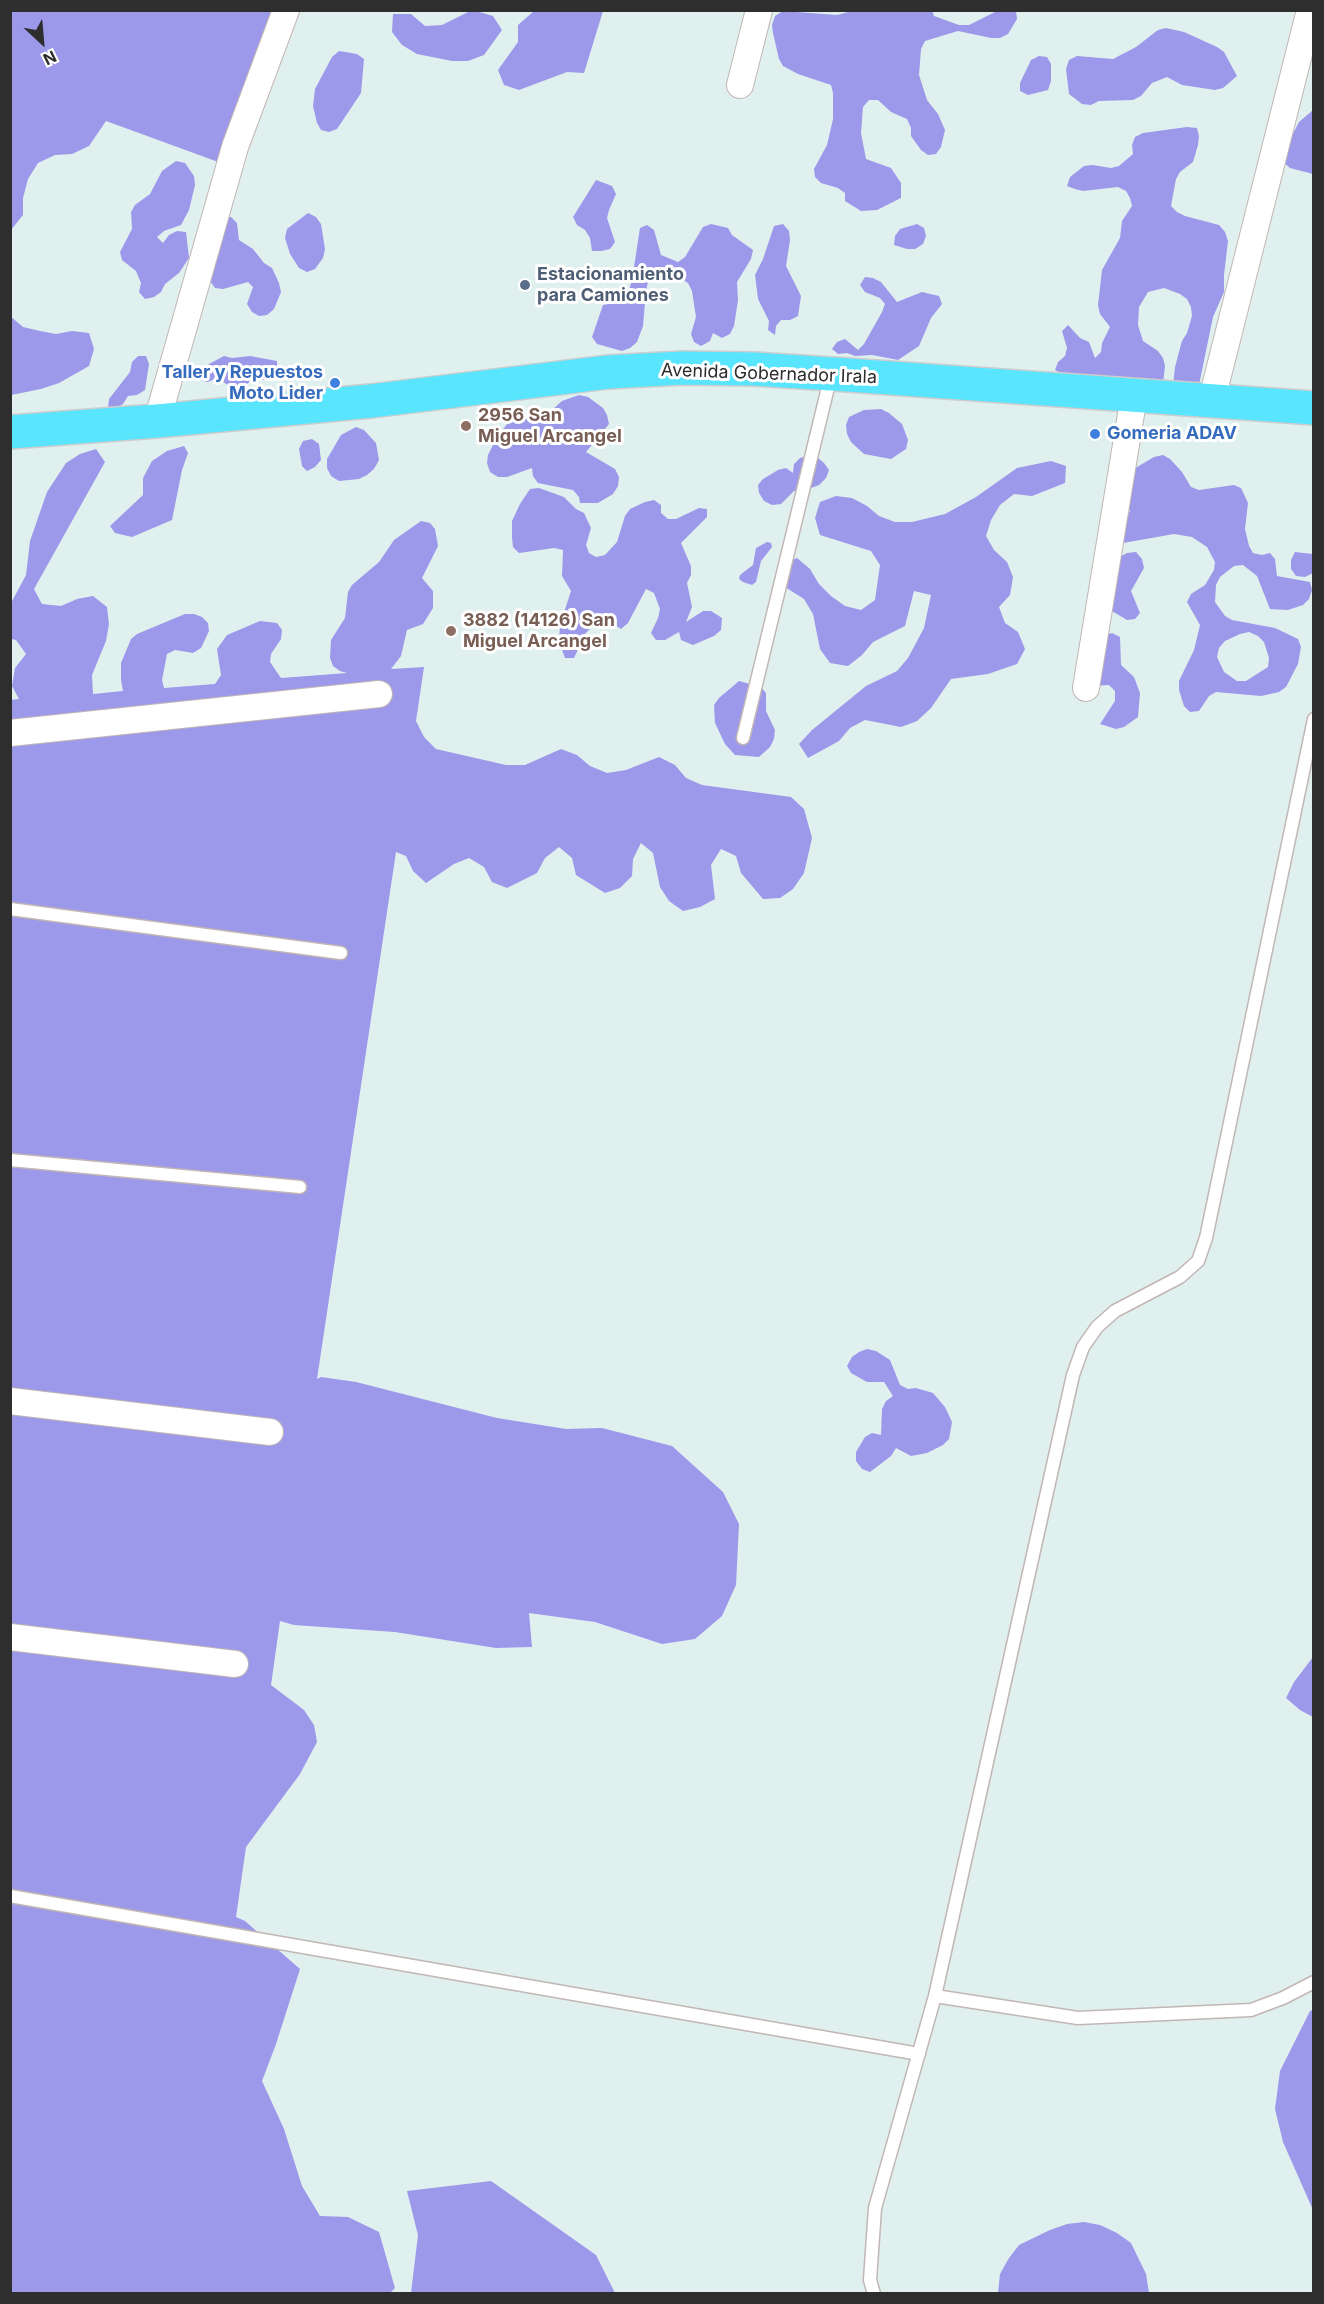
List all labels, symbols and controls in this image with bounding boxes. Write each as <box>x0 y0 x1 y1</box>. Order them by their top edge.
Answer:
north arrow <box>12 12 72 72</box>
text: N <box>40 47 60 70</box>
place label: Estacionamiento para Camiones <box>537 264 684 306</box>
marker: Estacionamiento para Camiones <box>518 278 532 292</box>
street label: Avenida Gobernador Irala <box>661 359 877 389</box>
place label: Taller y Repuestos Moto Lider <box>161 362 323 404</box>
marker: Taller y Repuestos Moto Lider <box>328 376 342 390</box>
place label: 2956 San Miguel Arcangel <box>478 405 622 448</box>
marker: 2956 San Miguel Arcangel <box>459 419 473 433</box>
place label: Gomeria ADAV <box>1107 423 1237 445</box>
marker: Gomeria ADAV <box>1088 427 1102 441</box>
place label: 3882 (14126) San Miguel Arcangel <box>463 610 615 652</box>
marker: 3882 (14126) San Miguel Arcangel <box>444 624 458 638</box>

